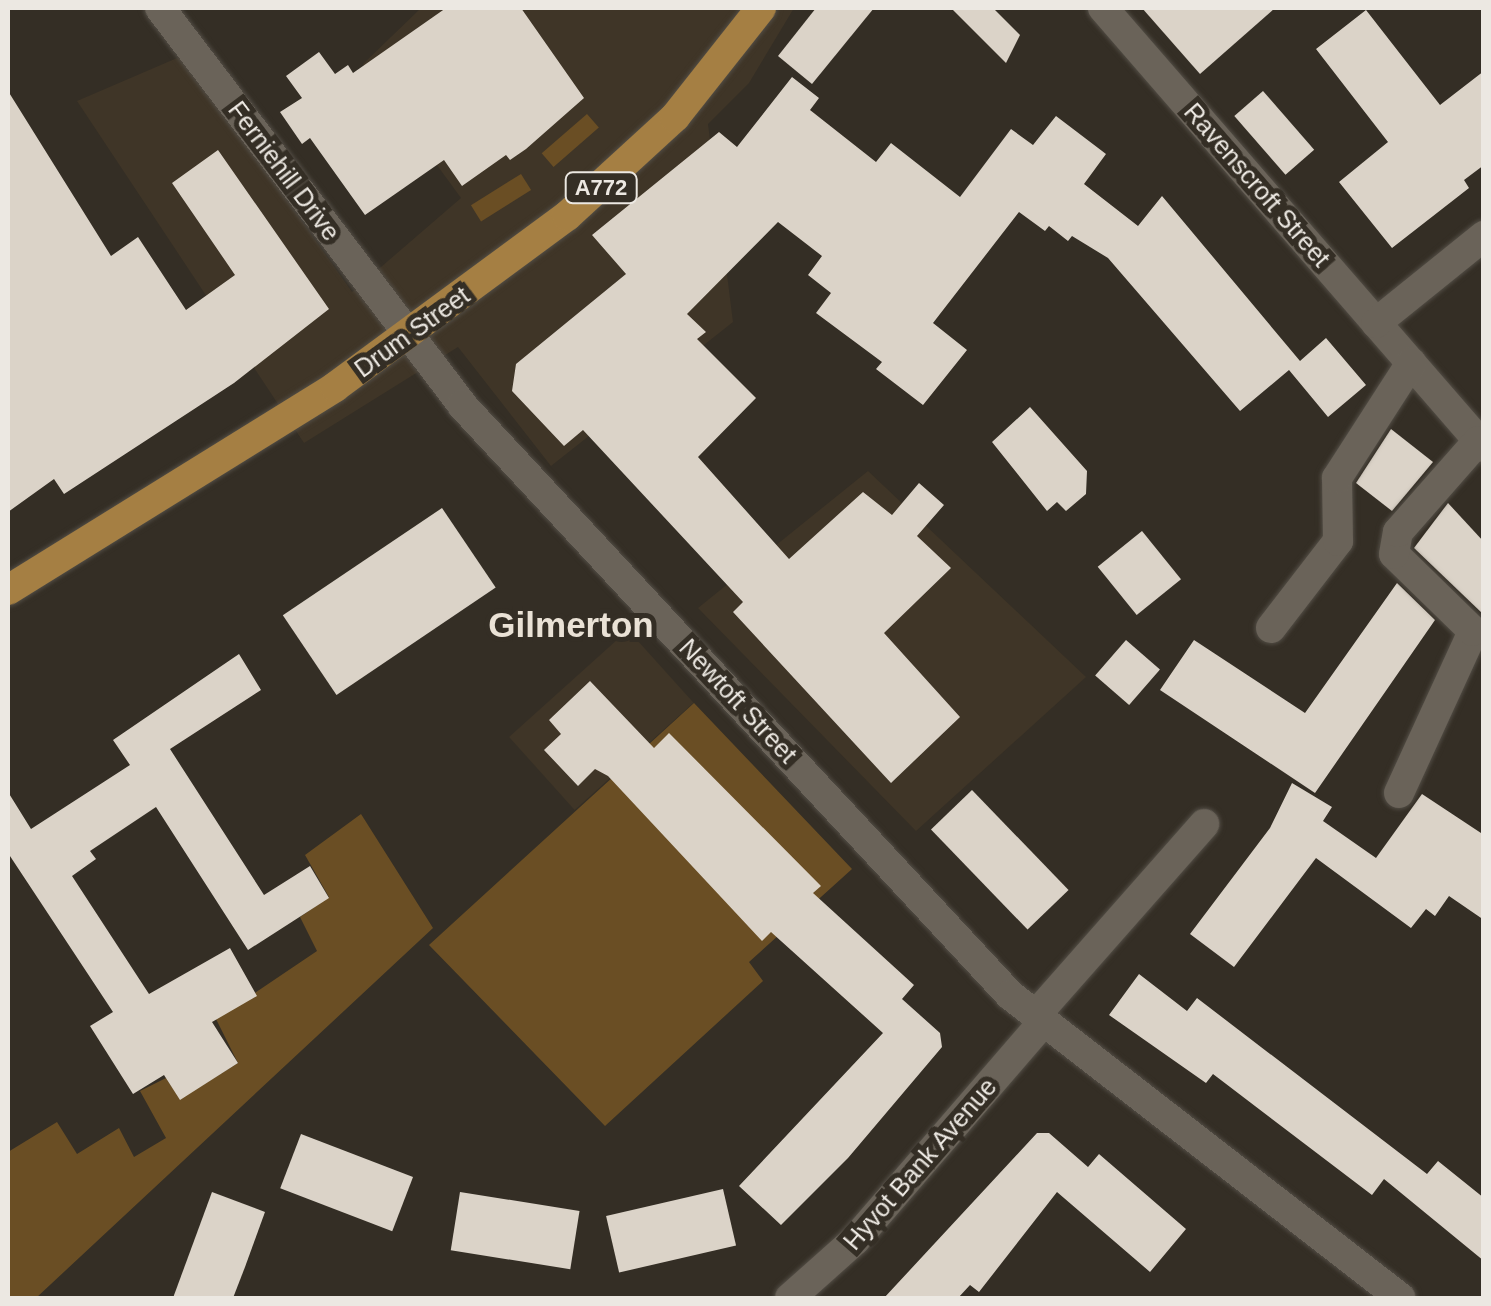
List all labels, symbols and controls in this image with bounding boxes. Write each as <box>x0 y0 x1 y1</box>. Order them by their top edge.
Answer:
street label: Ferniehill Drive <box>222 95 346 247</box>
street label: Ravenscroft Street <box>1178 97 1336 273</box>
road number: A772 <box>564 171 638 205</box>
street label: Drum Street <box>349 280 475 384</box>
district label: Gilmerton <box>488 604 654 646</box>
street label: Newtoft Street <box>673 633 803 769</box>
street label: Hyvot Bank Avenue <box>837 1071 1003 1257</box>

